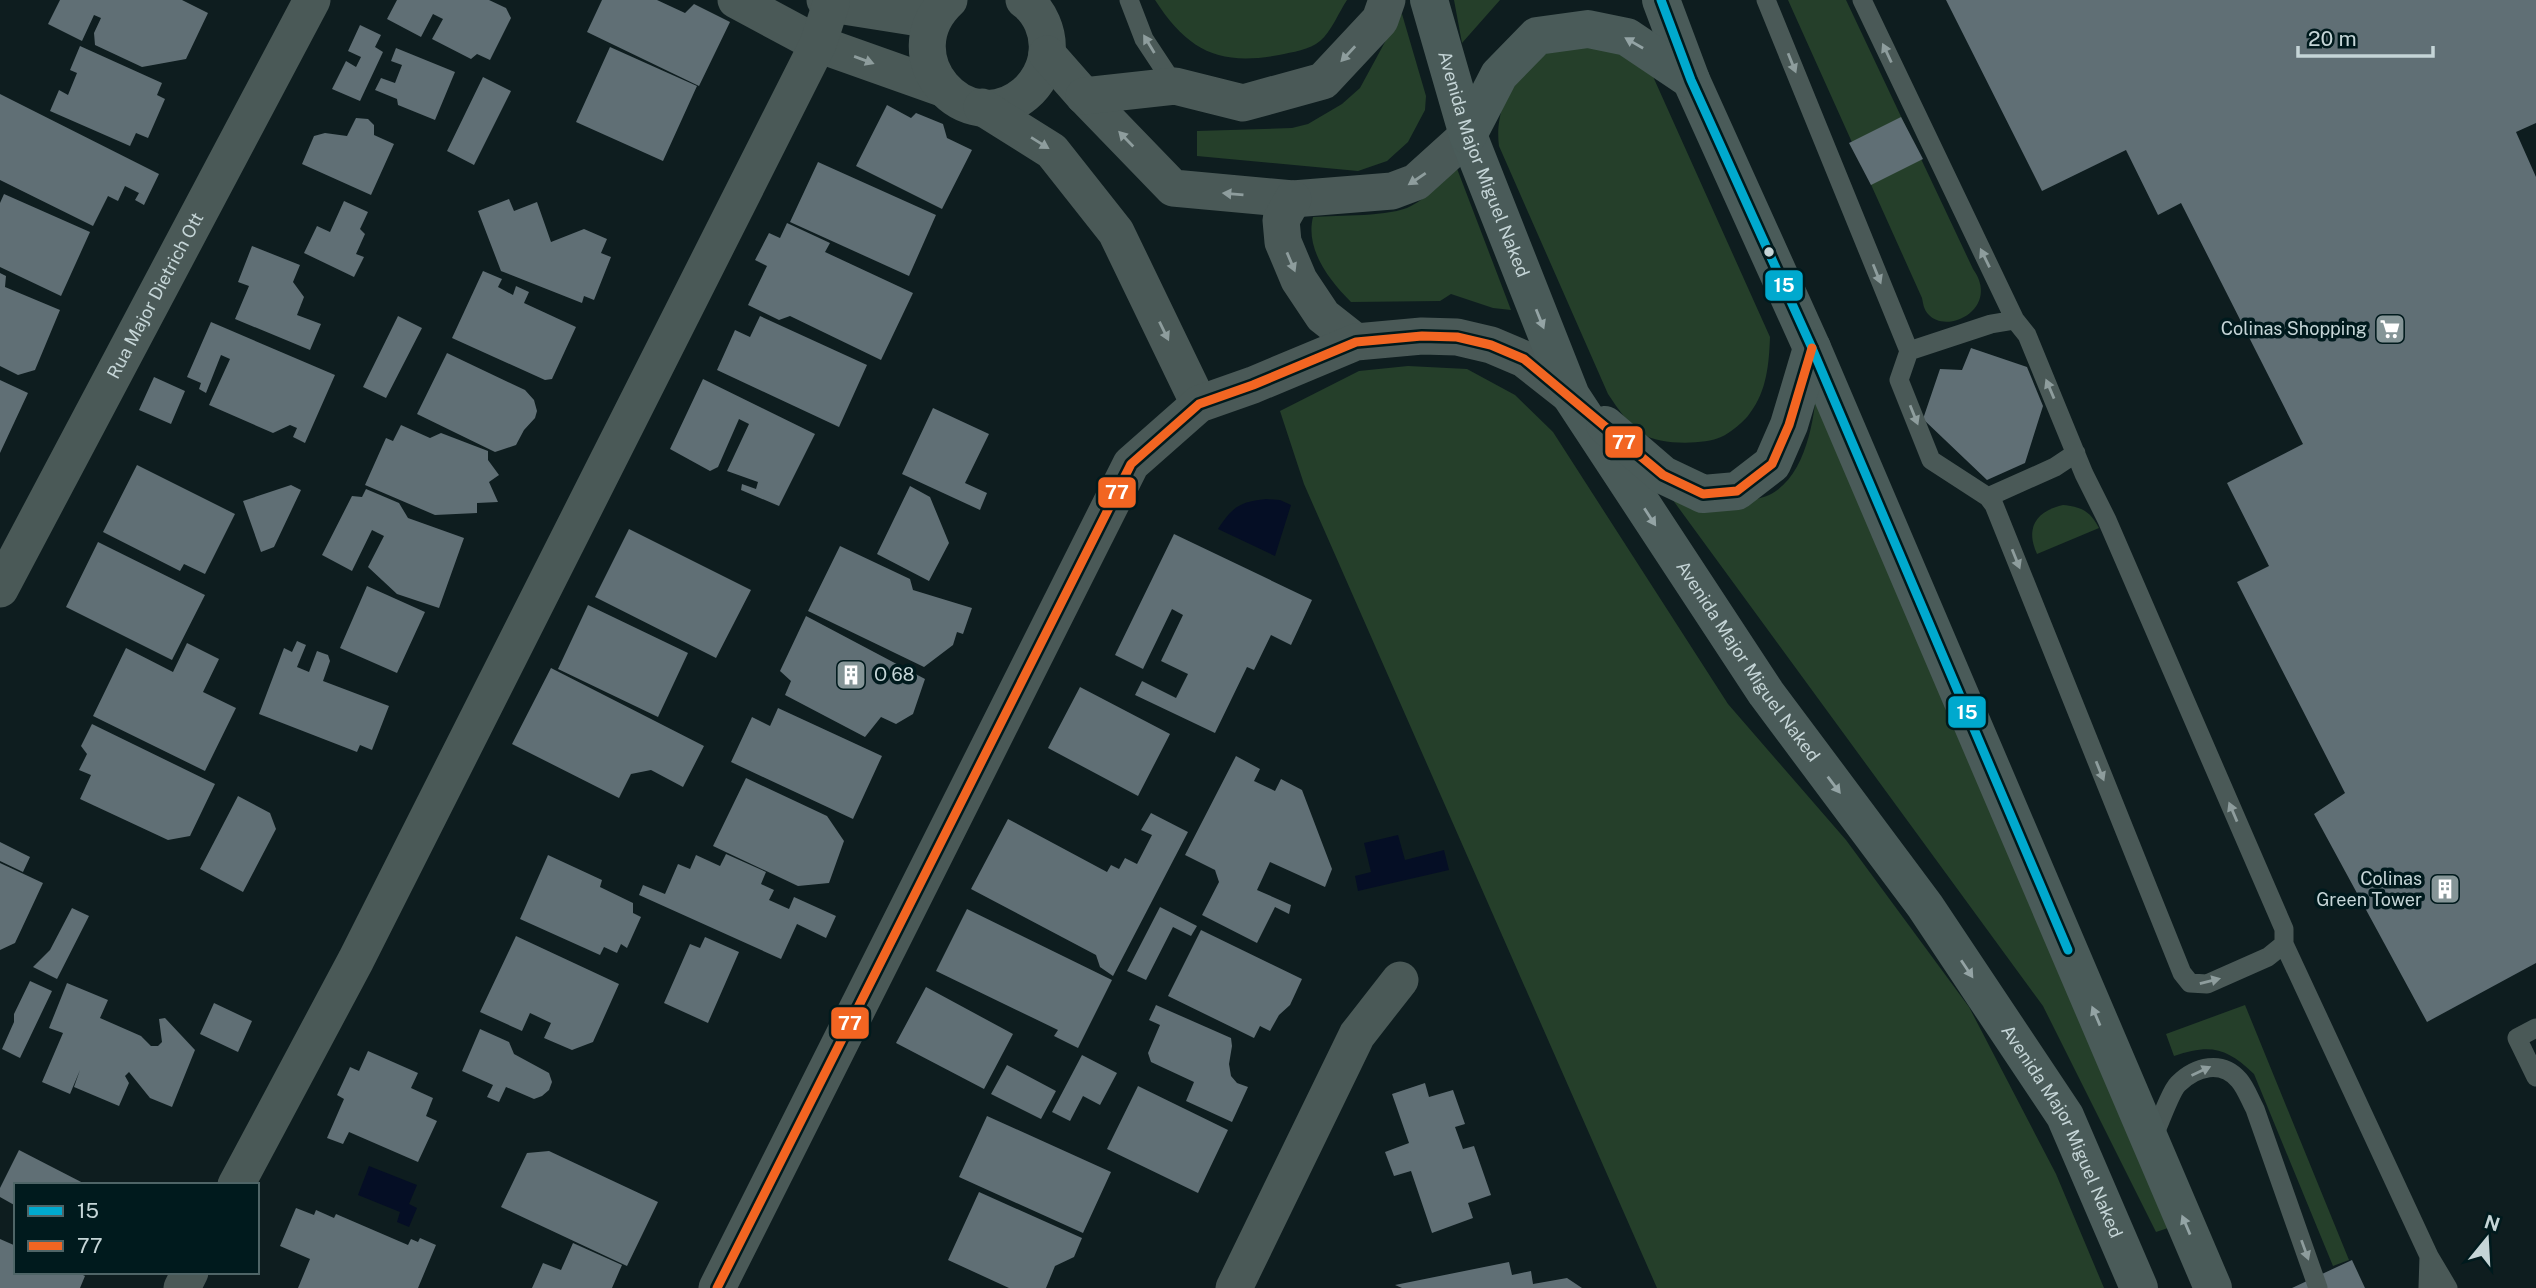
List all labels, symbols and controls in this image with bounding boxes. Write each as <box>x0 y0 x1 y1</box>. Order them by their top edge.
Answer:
scale bar <box>2298 14 2433 58</box>
text: 20 m <box>2308 26 2357 51</box>
one-way arrow <box>1142 35 1155 54</box>
one-way arrow <box>1624 36 1643 49</box>
one-way arrow <box>1882 43 1893 63</box>
one-way arrow <box>1340 45 1356 62</box>
street label: Avenida Major Miguel Naked <box>1434 48 1534 280</box>
one-way arrow <box>1786 53 1797 74</box>
one-way arrow <box>853 55 874 66</box>
one-way arrow <box>1118 131 1134 148</box>
one-way arrow <box>1031 137 1050 149</box>
one-way arrow <box>1408 172 1426 186</box>
one-way arrow <box>1222 188 1244 199</box>
street label: Rua Major Dietrich Ott <box>102 209 208 382</box>
unlabelled marker <box>1762 245 1776 259</box>
one-way arrow <box>1979 248 1991 268</box>
one-way arrow <box>1286 252 1297 273</box>
one-way arrow <box>1872 264 1883 285</box>
line badge: 15 <box>1764 269 1804 302</box>
text: 15 <box>1774 274 1794 296</box>
one-way arrow <box>1534 308 1545 329</box>
supermarket icon: Colinas Shopping <box>2373 312 2407 346</box>
place label: Colinas Shopping <box>2221 318 2367 339</box>
one-way arrow <box>1158 321 1169 341</box>
one-way arrow <box>2045 379 2056 400</box>
one-way arrow <box>1908 405 1919 426</box>
line badge: 77 <box>1604 425 1644 459</box>
text: 77 <box>1612 431 1636 453</box>
line badge: 77 <box>1097 476 1137 509</box>
text: 77 <box>1105 481 1129 503</box>
one-way arrow <box>1643 507 1656 526</box>
one-way arrow <box>2010 549 2021 570</box>
street label: Avenida Major Miguel Naked <box>1672 557 1825 766</box>
building icon: O 68 <box>834 658 868 692</box>
place label: O 68 <box>874 664 914 685</box>
line badge: 15 <box>1947 695 1987 729</box>
text: 15 <box>1957 701 1977 723</box>
one-way arrow <box>2095 760 2106 781</box>
one-way arrow <box>1827 775 1842 793</box>
one-way arrow <box>2228 801 2239 822</box>
place label: Colinas Green Tower <box>2316 868 2422 910</box>
building icon: Colinas Green Tower <box>2428 872 2462 906</box>
one-way arrow <box>1960 960 1974 978</box>
one-way arrow <box>2199 975 2221 986</box>
line badge: 77 <box>830 1006 870 1040</box>
one-way arrow <box>2091 1006 2102 1027</box>
text: 77 <box>838 1012 862 1034</box>
street label: Avenida Major Miguel Naked <box>1997 1021 2127 1241</box>
one-way arrow <box>2191 1065 2211 1077</box>
legend <box>14 1183 259 1274</box>
text: 15 <box>77 1198 99 1223</box>
north arrow <box>2452 1204 2522 1274</box>
text: N <box>2482 1210 2503 1236</box>
one-way arrow <box>2180 1215 2191 1236</box>
text: 77 <box>77 1233 103 1258</box>
one-way arrow <box>2300 1240 2311 1261</box>

